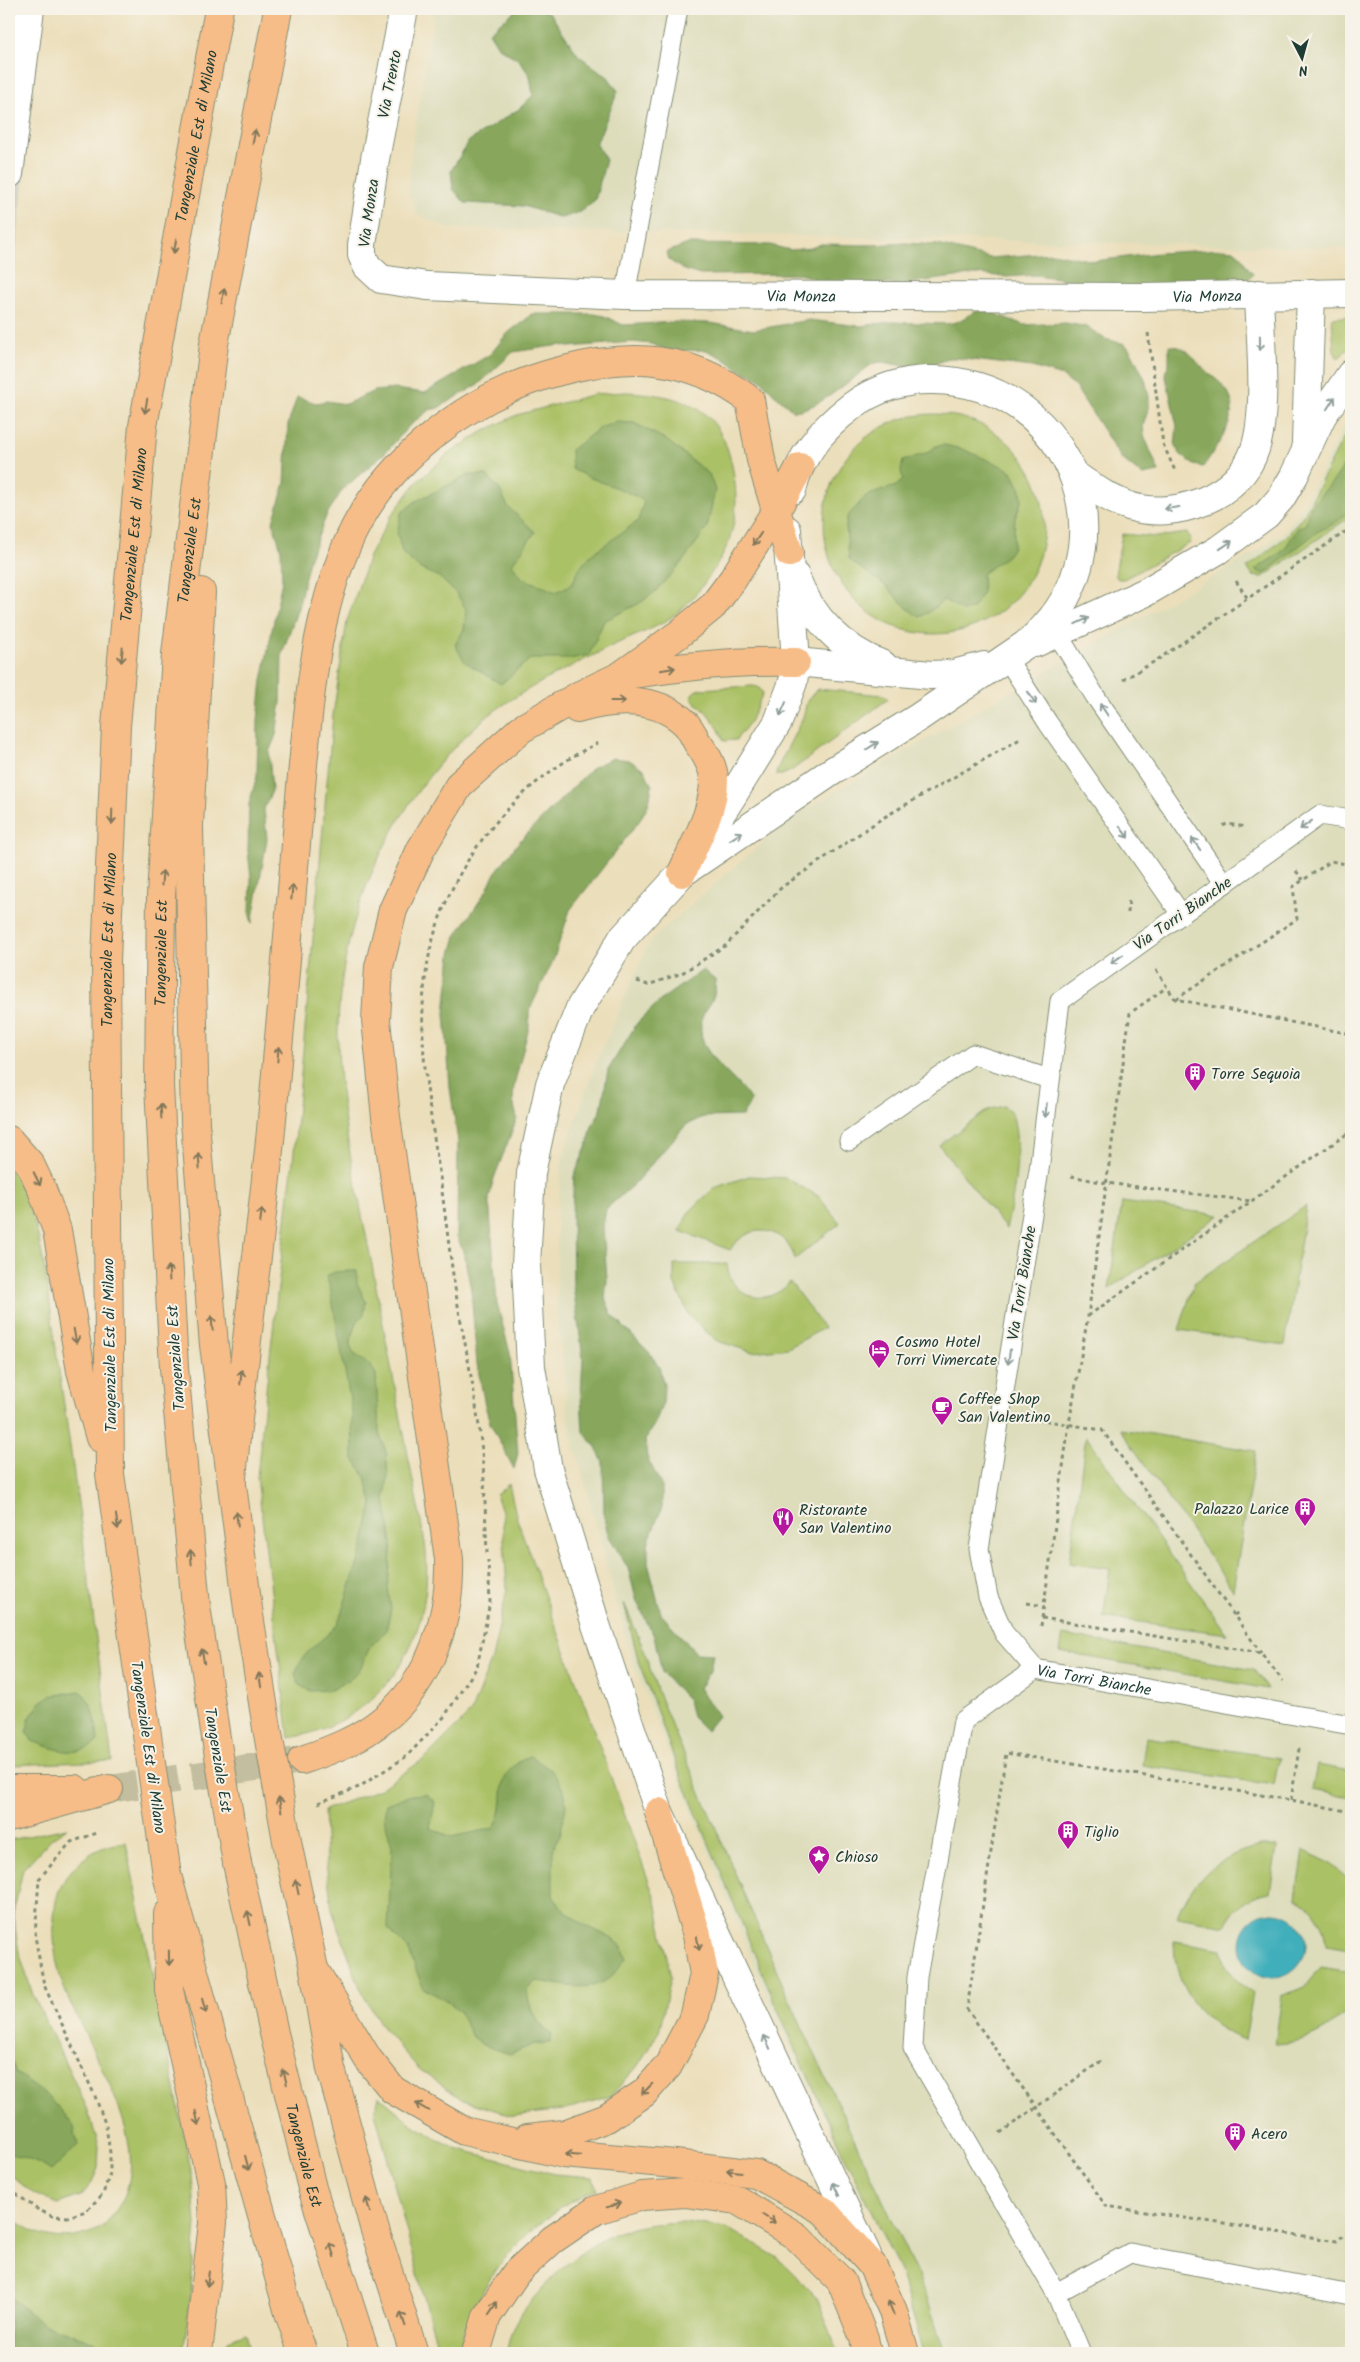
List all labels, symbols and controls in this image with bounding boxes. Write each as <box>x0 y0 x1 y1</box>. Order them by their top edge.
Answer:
north arrow <box>1278 32 1328 82</box>
street label: Tangenziale Est di Milano <box>169 48 225 224</box>
street label: Via Trento <box>372 48 409 121</box>
text: N <box>1298 59 1309 81</box>
one-way arrow <box>249 129 259 145</box>
street label: Via Monza <box>352 177 387 249</box>
one-way arrow <box>170 238 180 254</box>
street label: Via Monza <box>1172 284 1242 310</box>
street label: Via Monza <box>767 285 836 310</box>
one-way arrow <box>219 289 229 305</box>
one-way arrow <box>1255 334 1265 351</box>
one-way arrow <box>1326 397 1336 411</box>
one-way arrow <box>141 398 151 414</box>
street label: Tangenziale Est di Milano <box>114 447 155 623</box>
street label: Tangenziale Est <box>171 495 209 605</box>
one-way arrow <box>1164 504 1180 514</box>
one-way arrow <box>752 531 762 545</box>
one-way arrow <box>1218 540 1232 550</box>
one-way arrow <box>1074 616 1089 625</box>
one-way arrow <box>117 646 127 662</box>
one-way arrow <box>660 663 676 673</box>
one-way arrow <box>1028 690 1038 704</box>
one-way arrow <box>610 696 626 706</box>
one-way arrow <box>778 701 788 716</box>
one-way arrow <box>1099 703 1109 717</box>
one-way arrow <box>864 741 878 751</box>
one-way arrow <box>107 808 117 825</box>
one-way arrow <box>1299 820 1313 830</box>
one-way arrow <box>1119 825 1129 839</box>
one-way arrow <box>729 831 743 841</box>
one-way arrow <box>1191 837 1201 851</box>
street label: Tangenziale Est di Milano <box>95 852 125 1027</box>
one-way arrow <box>158 871 167 887</box>
street label: Via Torri Bianche <box>1128 871 1237 958</box>
one-way arrow <box>287 885 297 901</box>
street label: Tangenziale Est <box>149 899 175 1006</box>
one-way arrow <box>1111 954 1124 965</box>
one-way arrow <box>273 1046 282 1062</box>
building icon: Torre Sequoia <box>1183 1061 1207 1092</box>
place label: Torre Sequoia <box>1211 1062 1301 1087</box>
one-way arrow <box>1041 1102 1051 1118</box>
one-way arrow <box>156 1103 165 1119</box>
one-way arrow <box>194 1154 203 1170</box>
one-way arrow <box>33 1171 42 1186</box>
one-way arrow <box>256 1208 266 1224</box>
street label: Via Torri Bianche <box>1001 1224 1044 1342</box>
street label: Tangenziale Est di Milano <box>96 1258 125 1432</box>
one-way arrow <box>165 1265 174 1281</box>
street label: Tangenziale Est <box>160 1303 193 1412</box>
one-way arrow <box>207 1315 217 1331</box>
one-way arrow <box>70 1328 80 1344</box>
place label: Cosmo Hotel Torri Vimercate <box>895 1330 997 1373</box>
hotel icon: Cosmo Hotel Torri Vimercate <box>867 1338 891 1369</box>
one-way arrow <box>1004 1349 1014 1365</box>
one-way arrow <box>236 1369 246 1385</box>
place label: Coffee Shop San Valentino <box>958 1387 1050 1430</box>
cafe icon: Coffee Shop San Valentino <box>930 1395 954 1426</box>
building icon: Palazzo Larice <box>1293 1496 1317 1527</box>
place label: Palazzo Larice <box>1194 1497 1289 1522</box>
place label: Ristorante San Valentino <box>799 1498 891 1541</box>
restaurant icon: Ristorante San Valentino <box>771 1506 795 1537</box>
one-way arrow <box>232 1511 242 1527</box>
one-way arrow <box>112 1514 122 1530</box>
one-way arrow <box>186 1550 196 1566</box>
one-way arrow <box>198 1648 208 1664</box>
street label: Tangenziale Est di Milano <box>123 1659 172 1835</box>
street label: Via Torri Bianche <box>1035 1659 1153 1703</box>
one-way arrow <box>254 1672 264 1688</box>
street label: Tangenziale Est <box>197 1706 238 1815</box>
one-way arrow <box>275 1797 285 1813</box>
building icon: Tiglio <box>1056 1819 1080 1850</box>
place label: Tiglio <box>1084 1820 1119 1845</box>
place icon: Chioso <box>807 1844 831 1875</box>
place label: Chioso <box>835 1845 878 1870</box>
one-way arrow <box>292 1879 301 1895</box>
one-way arrow <box>244 1911 253 1927</box>
one-way arrow <box>694 1934 704 1950</box>
one-way arrow <box>164 1950 174 1966</box>
one-way arrow <box>200 1998 209 2014</box>
one-way arrow <box>762 2035 771 2050</box>
one-way arrow <box>280 2069 289 2085</box>
one-way arrow <box>641 2083 653 2095</box>
street label: Tangenziale Est <box>278 2101 329 2212</box>
one-way arrow <box>415 2101 429 2111</box>
one-way arrow <box>193 2110 202 2126</box>
building icon: Acero <box>1223 2121 1247 2152</box>
place label: Acero <box>1251 2122 1288 2147</box>
one-way arrow <box>565 2150 581 2159</box>
one-way arrow <box>243 2154 253 2170</box>
one-way arrow <box>727 2166 743 2176</box>
one-way arrow <box>831 2182 841 2197</box>
one-way arrow <box>363 2198 373 2214</box>
one-way arrow <box>605 2199 621 2209</box>
one-way arrow <box>761 2215 775 2225</box>
one-way arrow <box>327 2243 336 2259</box>
one-way arrow <box>203 2270 213 2286</box>
one-way arrow <box>488 2301 498 2315</box>
one-way arrow <box>886 2301 895 2316</box>
one-way arrow <box>398 2312 408 2328</box>

